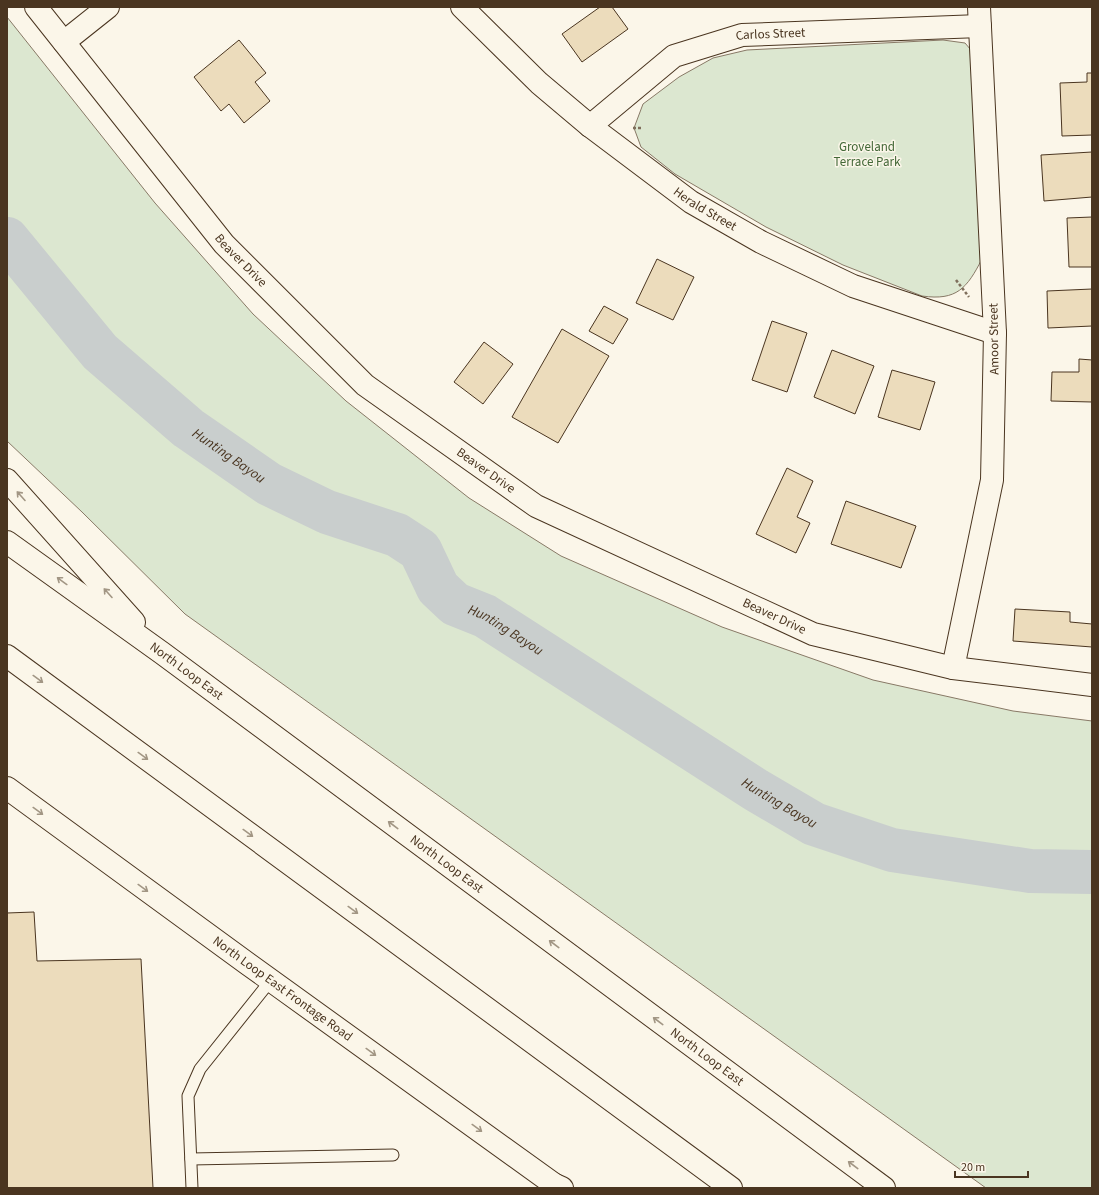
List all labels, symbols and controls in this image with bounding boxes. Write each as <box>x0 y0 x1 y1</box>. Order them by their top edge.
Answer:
street label: Carlos Street <box>733 24 806 45</box>
park label: Groveland Terrace Park <box>834 138 901 171</box>
street label: Herald Street <box>670 183 741 236</box>
street label: Beaver Drive <box>210 230 271 291</box>
street label: Amoor Street <box>984 302 1004 375</box>
water label: Hunting Bayou <box>188 424 269 489</box>
street label: Beaver Drive <box>453 443 519 498</box>
one-way arrow <box>16 491 26 501</box>
one-way arrow <box>56 577 67 585</box>
one-way arrow <box>103 587 112 598</box>
street label: Beaver Drive <box>740 594 809 639</box>
water label: Hunting Bayou <box>465 600 547 661</box>
street label: North Loop East <box>146 638 227 705</box>
one-way arrow <box>33 675 44 683</box>
one-way arrow <box>138 752 149 760</box>
water label: Hunting Bayou <box>737 773 821 834</box>
one-way arrow <box>33 807 44 815</box>
one-way arrow <box>388 820 399 829</box>
one-way arrow <box>242 829 253 837</box>
street label: North Loop East <box>406 831 488 898</box>
one-way arrow <box>138 883 149 892</box>
one-way arrow <box>347 906 358 914</box>
street label: North Loop East Frontage Road <box>209 932 356 1045</box>
one-way arrow <box>549 939 560 948</box>
one-way arrow <box>653 1017 664 1025</box>
street label: North Loop East <box>667 1024 748 1090</box>
one-way arrow <box>365 1048 376 1056</box>
one-way arrow <box>471 1124 482 1132</box>
scale bar <box>955 1153 1028 1179</box>
text: 20 m <box>961 1159 985 1176</box>
one-way arrow <box>848 1161 859 1169</box>

